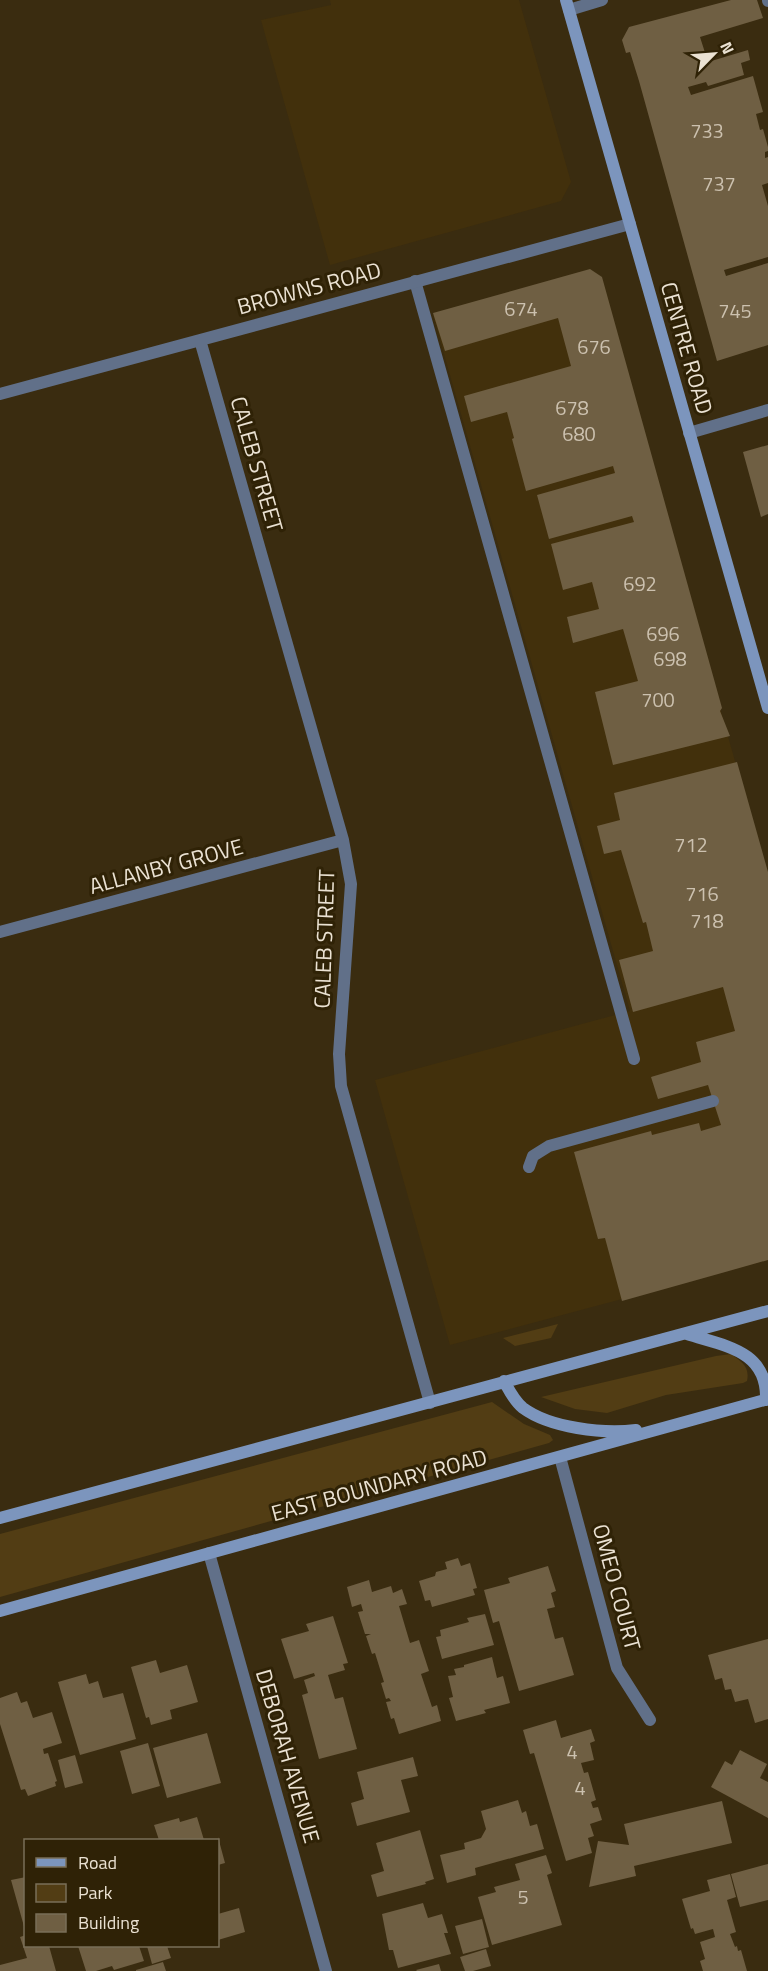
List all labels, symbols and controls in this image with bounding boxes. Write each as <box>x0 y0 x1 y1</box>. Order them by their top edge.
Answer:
north arrow <box>684 24 744 84</box>
text: N <box>714 38 741 58</box>
house number: 733 <box>690 115 724 146</box>
house number: 737 <box>702 168 736 199</box>
street label: BROWNS ROAD <box>233 252 385 324</box>
street label: CENTRE ROAD <box>652 278 722 418</box>
house number: 674 <box>504 293 538 324</box>
house number: 745 <box>718 295 752 326</box>
house number: 676 <box>577 331 611 362</box>
street label: CALEB STREET <box>221 392 293 536</box>
house number: 678 <box>555 392 589 423</box>
house number: 680 <box>562 418 596 449</box>
house number: 692 <box>623 568 657 599</box>
house number: 696 <box>646 618 680 649</box>
house number: 698 <box>653 643 687 674</box>
house number: 700 <box>641 684 675 715</box>
street label: ALLANBY GROVE <box>85 829 247 903</box>
house number: 712 <box>674 829 708 860</box>
street label: CALEB STREET <box>305 868 343 1009</box>
house number: 716 <box>685 878 719 909</box>
house number: 718 <box>690 905 724 936</box>
street label: EAST BOUNDARY ROAD <box>267 1440 491 1530</box>
street label: OMEO COURT <box>584 1520 650 1654</box>
street label: DEBORAH AVENUE <box>247 1665 329 1847</box>
house number: 4 <box>566 1736 578 1767</box>
house number: 4 <box>574 1772 586 1803</box>
legend <box>24 1839 219 1947</box>
text: Road <box>78 1849 117 1876</box>
text: Park <box>78 1879 113 1906</box>
house number: 5 <box>517 1881 529 1912</box>
text: Building <box>78 1909 139 1936</box>

